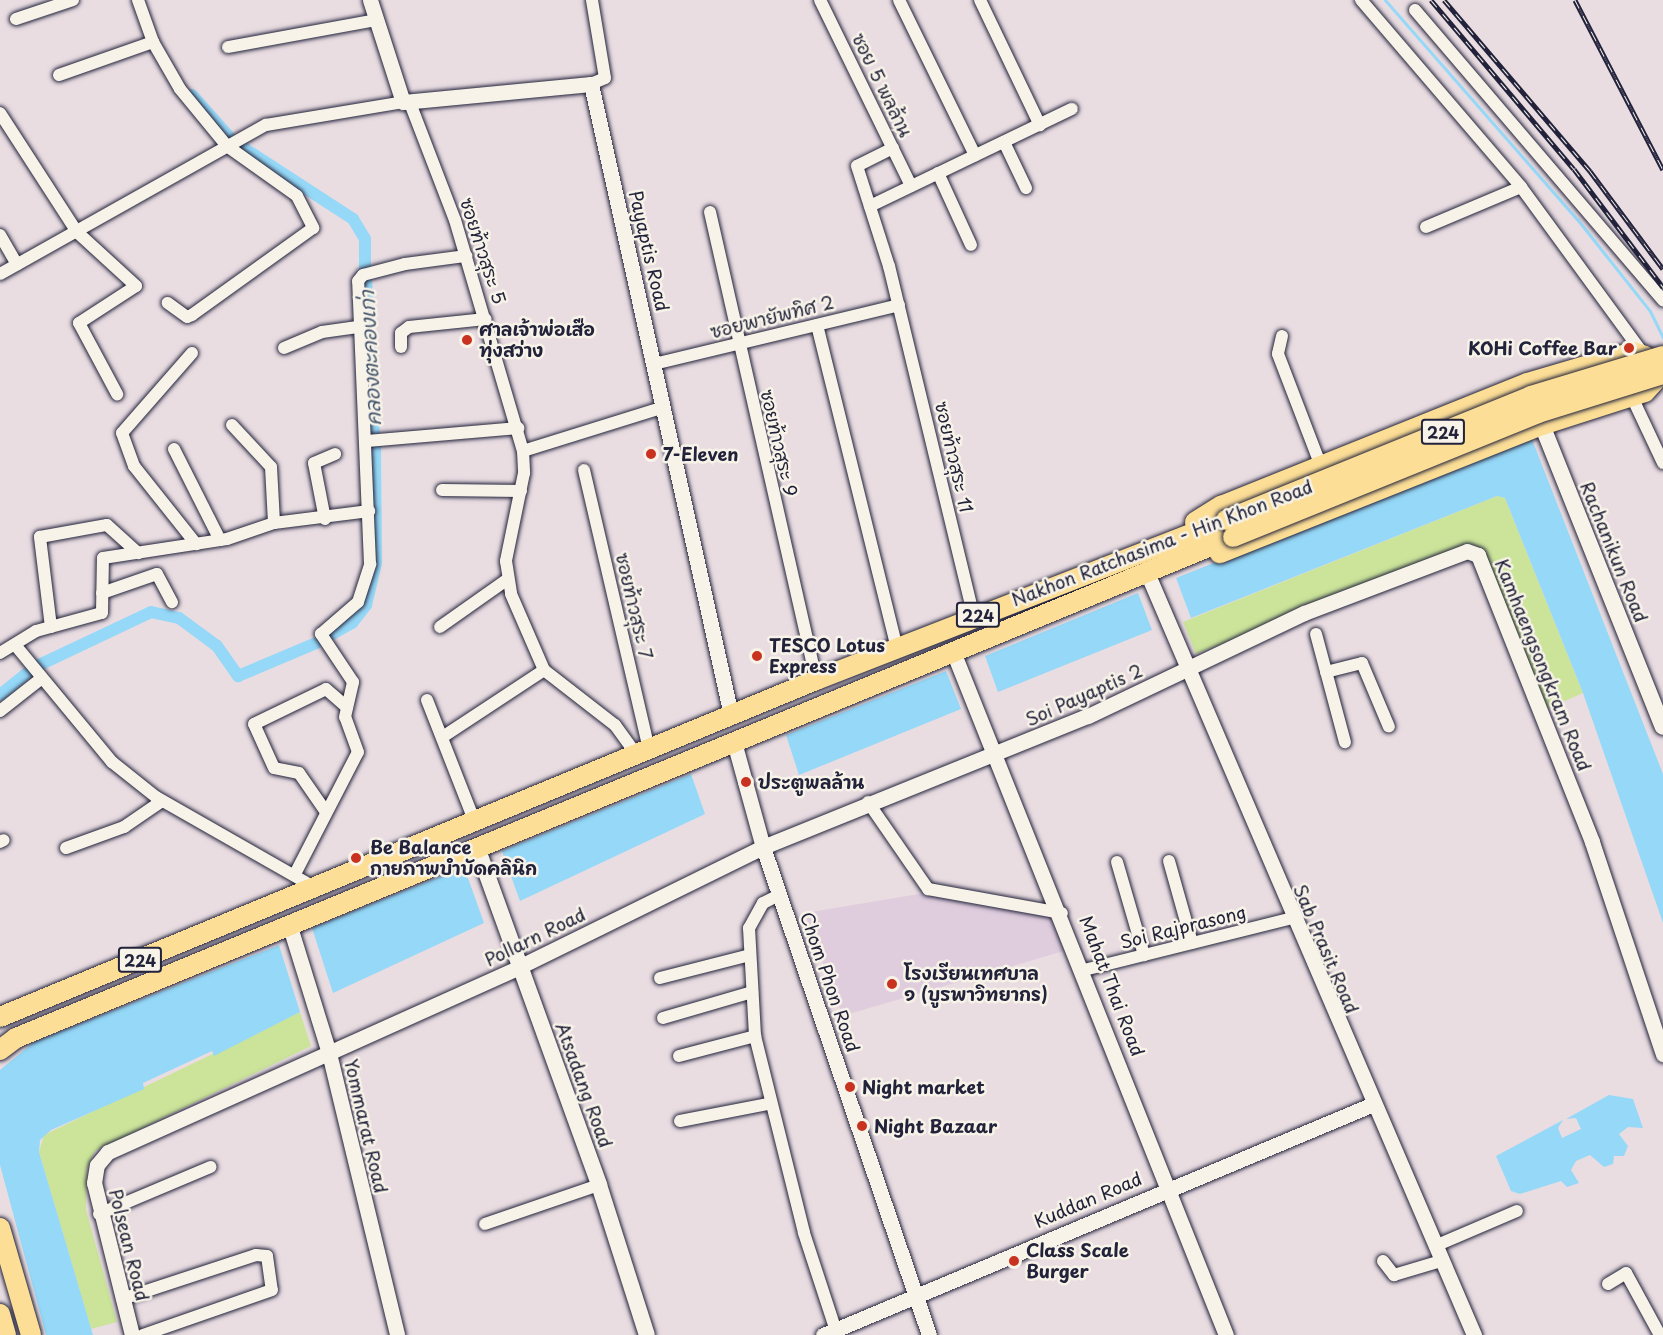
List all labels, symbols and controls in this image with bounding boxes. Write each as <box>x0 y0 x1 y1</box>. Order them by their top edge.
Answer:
street label: ซอย 5 พลล้าน <box>848 30 916 140</box>
street label: Payaptis Road <box>625 188 673 314</box>
street label: ซอยท้าวสุระ 5 <box>456 195 510 307</box>
water label: คลองตะคองเก่า <box>354 290 386 426</box>
street label: ซอยพายัพทิศ 2 <box>708 291 836 343</box>
place label: ศาลเจ้าพ่อเสือ ทุ่งสว่าง <box>479 319 595 362</box>
marker: ศาลเจ้าพ่อเสือ ทุ่งสว่าง <box>460 333 474 347</box>
place label: KOHi Coffee Bar <box>1465 337 1617 359</box>
marker: KOHi Coffee Bar <box>1622 341 1636 355</box>
street label: ซอยท้าวสุระ 9 <box>756 388 802 498</box>
street label: ซอยท้าวสุระ 11 <box>931 399 977 515</box>
road number: 224 <box>1420 419 1466 445</box>
place label: 7-Eleven <box>663 443 738 465</box>
marker: 7-Eleven <box>644 447 658 461</box>
street label: Nakhon Ratchasima - Hin Khon Road <box>1008 475 1316 611</box>
street label: Rachanikun Road <box>1576 478 1652 626</box>
street label: ซอยท้าวสุระ 7 <box>611 551 657 661</box>
street label: Kamhaengsongkram Road <box>1491 556 1595 774</box>
road number: 224 <box>956 602 1000 628</box>
place label: TESCO Lotus Express <box>769 635 885 678</box>
marker: TESCO Lotus Express <box>750 649 764 663</box>
street label: Soi Payaptis 2 <box>1023 660 1145 730</box>
place label: ประตูพลล้าน <box>758 771 864 793</box>
marker: ประตูพลล้าน <box>739 775 753 789</box>
place label: Be Balance กายภาพบำบัดคลินิก <box>370 837 537 880</box>
marker: Be Balance กายภาพบำบัดคลินิก <box>347 849 365 867</box>
street label: Sab Prasit Road <box>1289 881 1363 1017</box>
street label: Soi Rajprasong <box>1118 901 1248 953</box>
street label: Pollarn Road <box>481 903 589 971</box>
street label: Chom Phon Road <box>796 908 864 1056</box>
street label: Mahat Thai Road <box>1075 912 1149 1060</box>
road number: 224 <box>118 947 162 973</box>
place label: โรงเรียนเทศบาล ๑ (บูรพาวิทยากร) <box>904 963 1048 1006</box>
marker: โรงเรียนเทศบาล ๑ (บูรพาวิทยากร) <box>885 977 899 991</box>
street label: Atsadang Road <box>551 1019 617 1151</box>
street label: Yommarat Road <box>340 1056 392 1196</box>
place label: Night market <box>862 1076 986 1098</box>
marker: Night market <box>843 1080 857 1094</box>
place label: Night Bazaar <box>874 1115 998 1137</box>
marker: Night Bazaar <box>855 1119 869 1133</box>
street label: Kuddan Road <box>1031 1168 1145 1232</box>
street label: Polsean Road <box>105 1187 153 1303</box>
place label: Class Scale Burger <box>1026 1240 1129 1282</box>
marker: Class Scale Burger <box>1007 1254 1021 1268</box>

